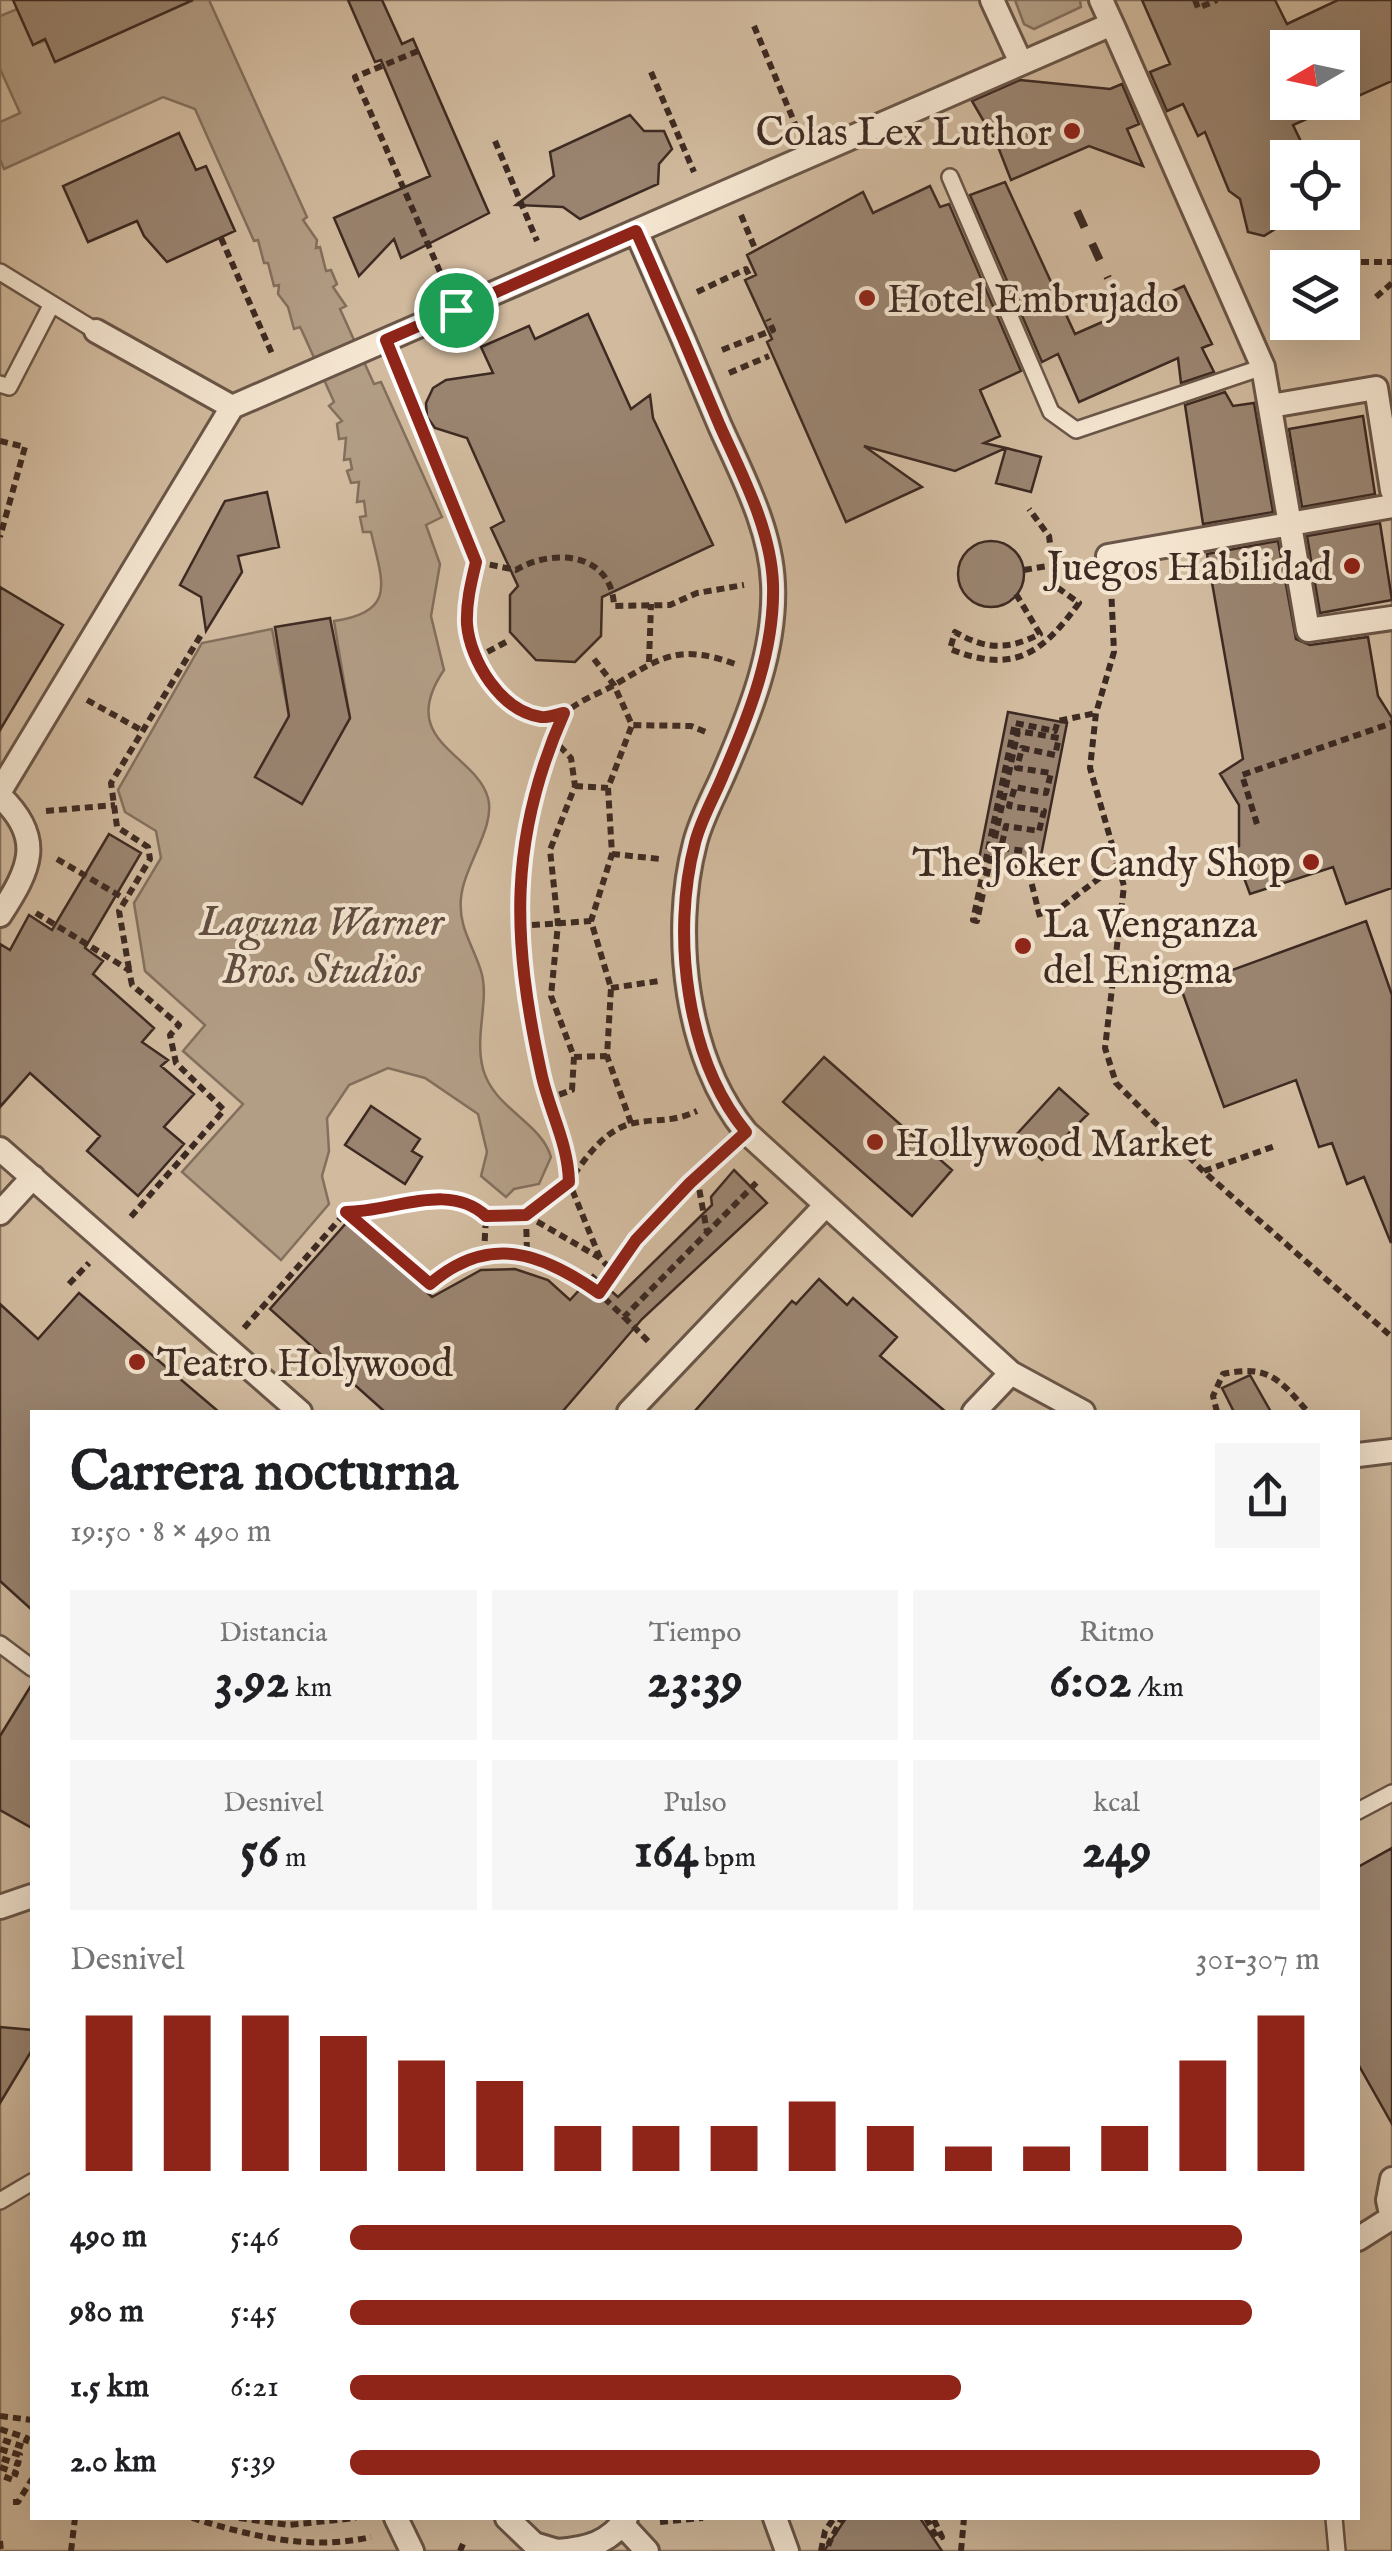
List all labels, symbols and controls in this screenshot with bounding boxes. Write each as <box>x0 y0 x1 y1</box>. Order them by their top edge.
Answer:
north arrow <box>1270 30 1360 120</box>
map controls <box>1270 30 1360 340</box>
place label: Colas Lex Luthor <box>755 109 1052 160</box>
marker: Colas Lex Luthor <box>1061 120 1083 142</box>
button: locate <box>1270 140 1360 230</box>
button: layers <box>1270 250 1360 340</box>
pin <box>414 268 499 353</box>
place label: Hotel Embrujado <box>887 276 1179 327</box>
icon: arrive <box>429 283 484 338</box>
marker: Hotel Embrujado <box>856 287 878 309</box>
place label: Juegos Habilidad <box>1043 544 1333 595</box>
marker: Juegos Habilidad <box>1341 555 1363 577</box>
place label: The Joker Candy Shop <box>912 840 1291 891</box>
marker: The Joker Candy Shop <box>1300 851 1322 873</box>
water label: Laguna Warner Bros. Studios <box>197 897 445 998</box>
place label: La Venganza del Enigma <box>1043 901 1258 998</box>
marker: La Venganza del Enigma <box>1012 935 1034 957</box>
place label: Hollywood Market <box>895 1120 1213 1171</box>
marker: Hollywood Market <box>864 1131 886 1153</box>
place label: Teatro Holywood <box>157 1340 453 1391</box>
marker: Teatro Holywood <box>126 1351 148 1373</box>
text: Carrera nocturna <box>70 1439 458 1509</box>
button: share <box>1215 1443 1320 1548</box>
text: 19:50 · 8 × 490 m <box>70 1512 271 1553</box>
text: Distancia <box>219 1616 327 1651</box>
text: Tiempo <box>649 1616 741 1651</box>
text: Ritmo <box>1079 1616 1154 1651</box>
text: 3.92 <box>215 1651 289 1714</box>
text: 23:39 <box>647 1651 743 1714</box>
text: 6:02 <box>1049 1651 1132 1714</box>
text: km <box>289 1671 332 1706</box>
text: /km <box>1132 1671 1184 1706</box>
text: Desnivel <box>223 1786 323 1821</box>
text: Pulso <box>663 1786 727 1821</box>
text: kcal <box>1093 1786 1140 1821</box>
text: 56 <box>240 1821 279 1884</box>
text: 164 <box>634 1821 698 1884</box>
text: 249 <box>1082 1821 1152 1884</box>
text: m <box>279 1841 307 1876</box>
text: bpm <box>698 1841 756 1876</box>
text: Desnivel <box>70 1940 185 1981</box>
text: 301–307 m <box>1196 1940 1320 1981</box>
text: 490 m <box>70 2217 147 2258</box>
text: 5:46 <box>230 2217 279 2258</box>
text: 980 m <box>70 2292 144 2333</box>
text: 5:45 <box>230 2292 277 2333</box>
text: 1.5 km <box>70 2367 149 2408</box>
text: 6:21 <box>230 2367 279 2408</box>
text: 2.0 km <box>70 2442 156 2483</box>
text: 5:39 <box>230 2442 276 2483</box>

